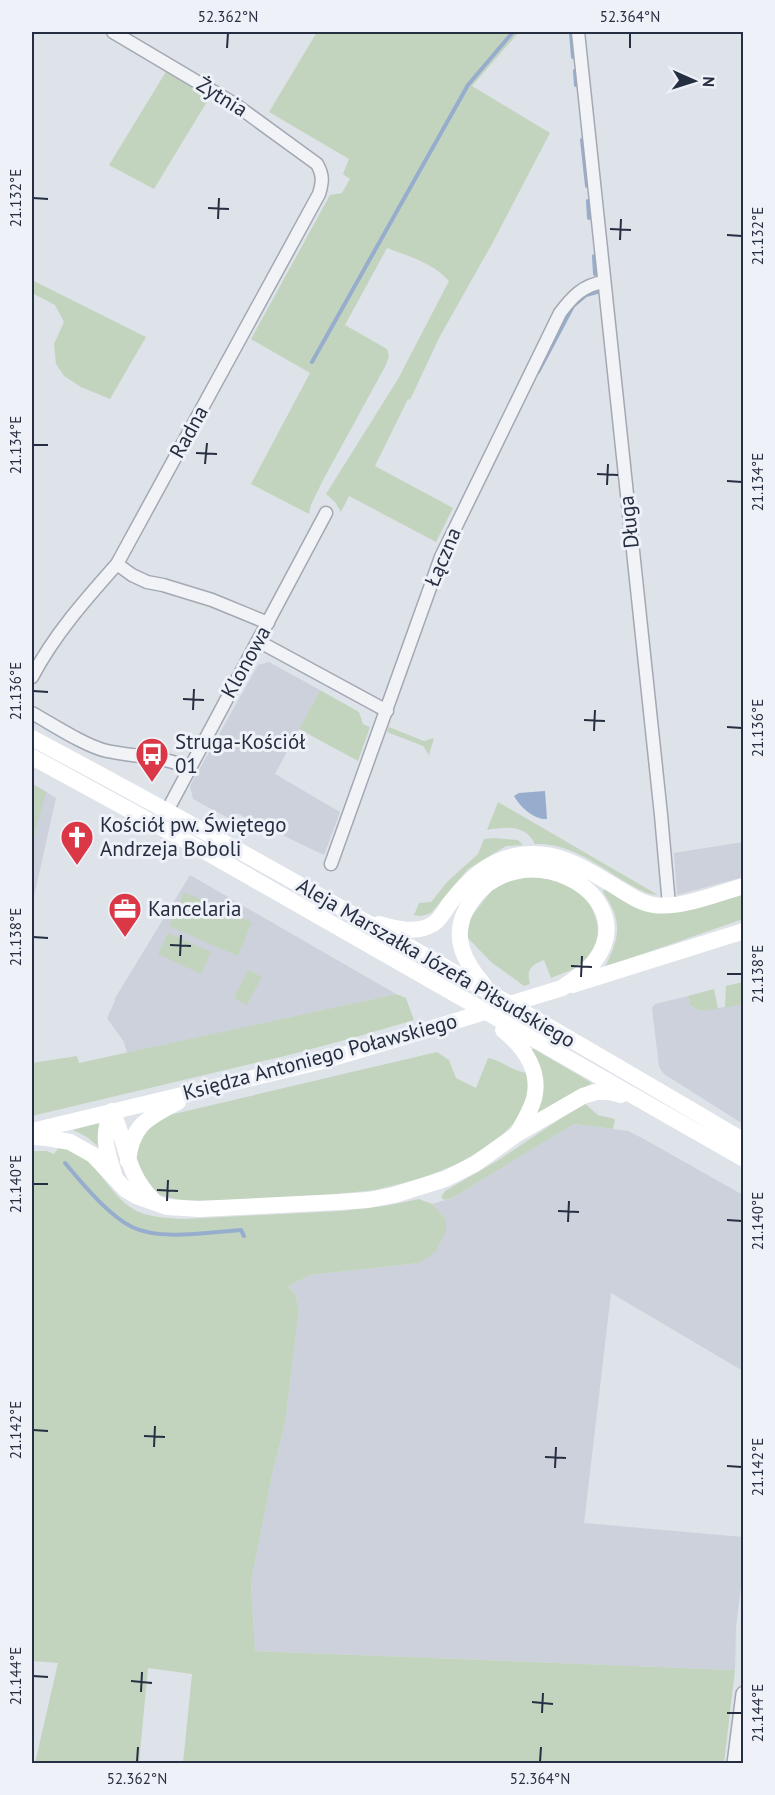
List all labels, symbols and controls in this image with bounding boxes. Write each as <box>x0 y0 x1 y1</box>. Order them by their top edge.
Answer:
text: 52.362°N <box>198 7 258 26</box>
text: 52.364°N <box>600 7 660 26</box>
north arrow <box>664 51 724 111</box>
street label: Żytnia <box>192 70 253 123</box>
text: N <box>699 76 719 88</box>
text: 21.132°E <box>6 169 25 227</box>
text: 21.132°E <box>748 207 767 265</box>
street label: Radna <box>163 401 214 463</box>
text: 21.134°E <box>6 416 25 474</box>
text: 21.134°E <box>748 453 767 511</box>
street label: Długa <box>612 494 645 550</box>
street label: Łączna <box>418 523 467 590</box>
street label: Klonowa <box>215 621 276 703</box>
text: 21.136°E <box>6 662 25 720</box>
text: 21.136°E <box>748 699 767 757</box>
place label: Struga-Kościół 01 <box>175 728 305 779</box>
bus stop icon: Struga-Kościół 01 <box>134 736 170 783</box>
place label: Kościół pw. Świętego Andrzeja Boboli <box>100 811 286 862</box>
church icon: Kościół pw. Świętego Andrzeja Boboli <box>59 819 95 866</box>
street label: Aleja Marszałka Józefa Piłsudskiego <box>292 871 581 1054</box>
office icon: Kancelaria <box>107 891 143 938</box>
place label: Kancelaria <box>148 895 242 922</box>
text: 21.138°E <box>6 908 25 966</box>
text: 21.138°E <box>748 945 767 1003</box>
street label: Księdza Antoniego Poławskiego <box>180 1007 460 1106</box>
text: 21.140°E <box>6 1155 25 1213</box>
text: 21.140°E <box>748 1192 767 1250</box>
text: 21.142°E <box>6 1401 25 1459</box>
text: 21.142°E <box>748 1438 767 1496</box>
text: 21.144°E <box>6 1647 25 1705</box>
text: 21.144°E <box>748 1684 767 1742</box>
text: 52.362°N <box>107 1769 167 1788</box>
text: 52.364°N <box>510 1769 570 1788</box>

